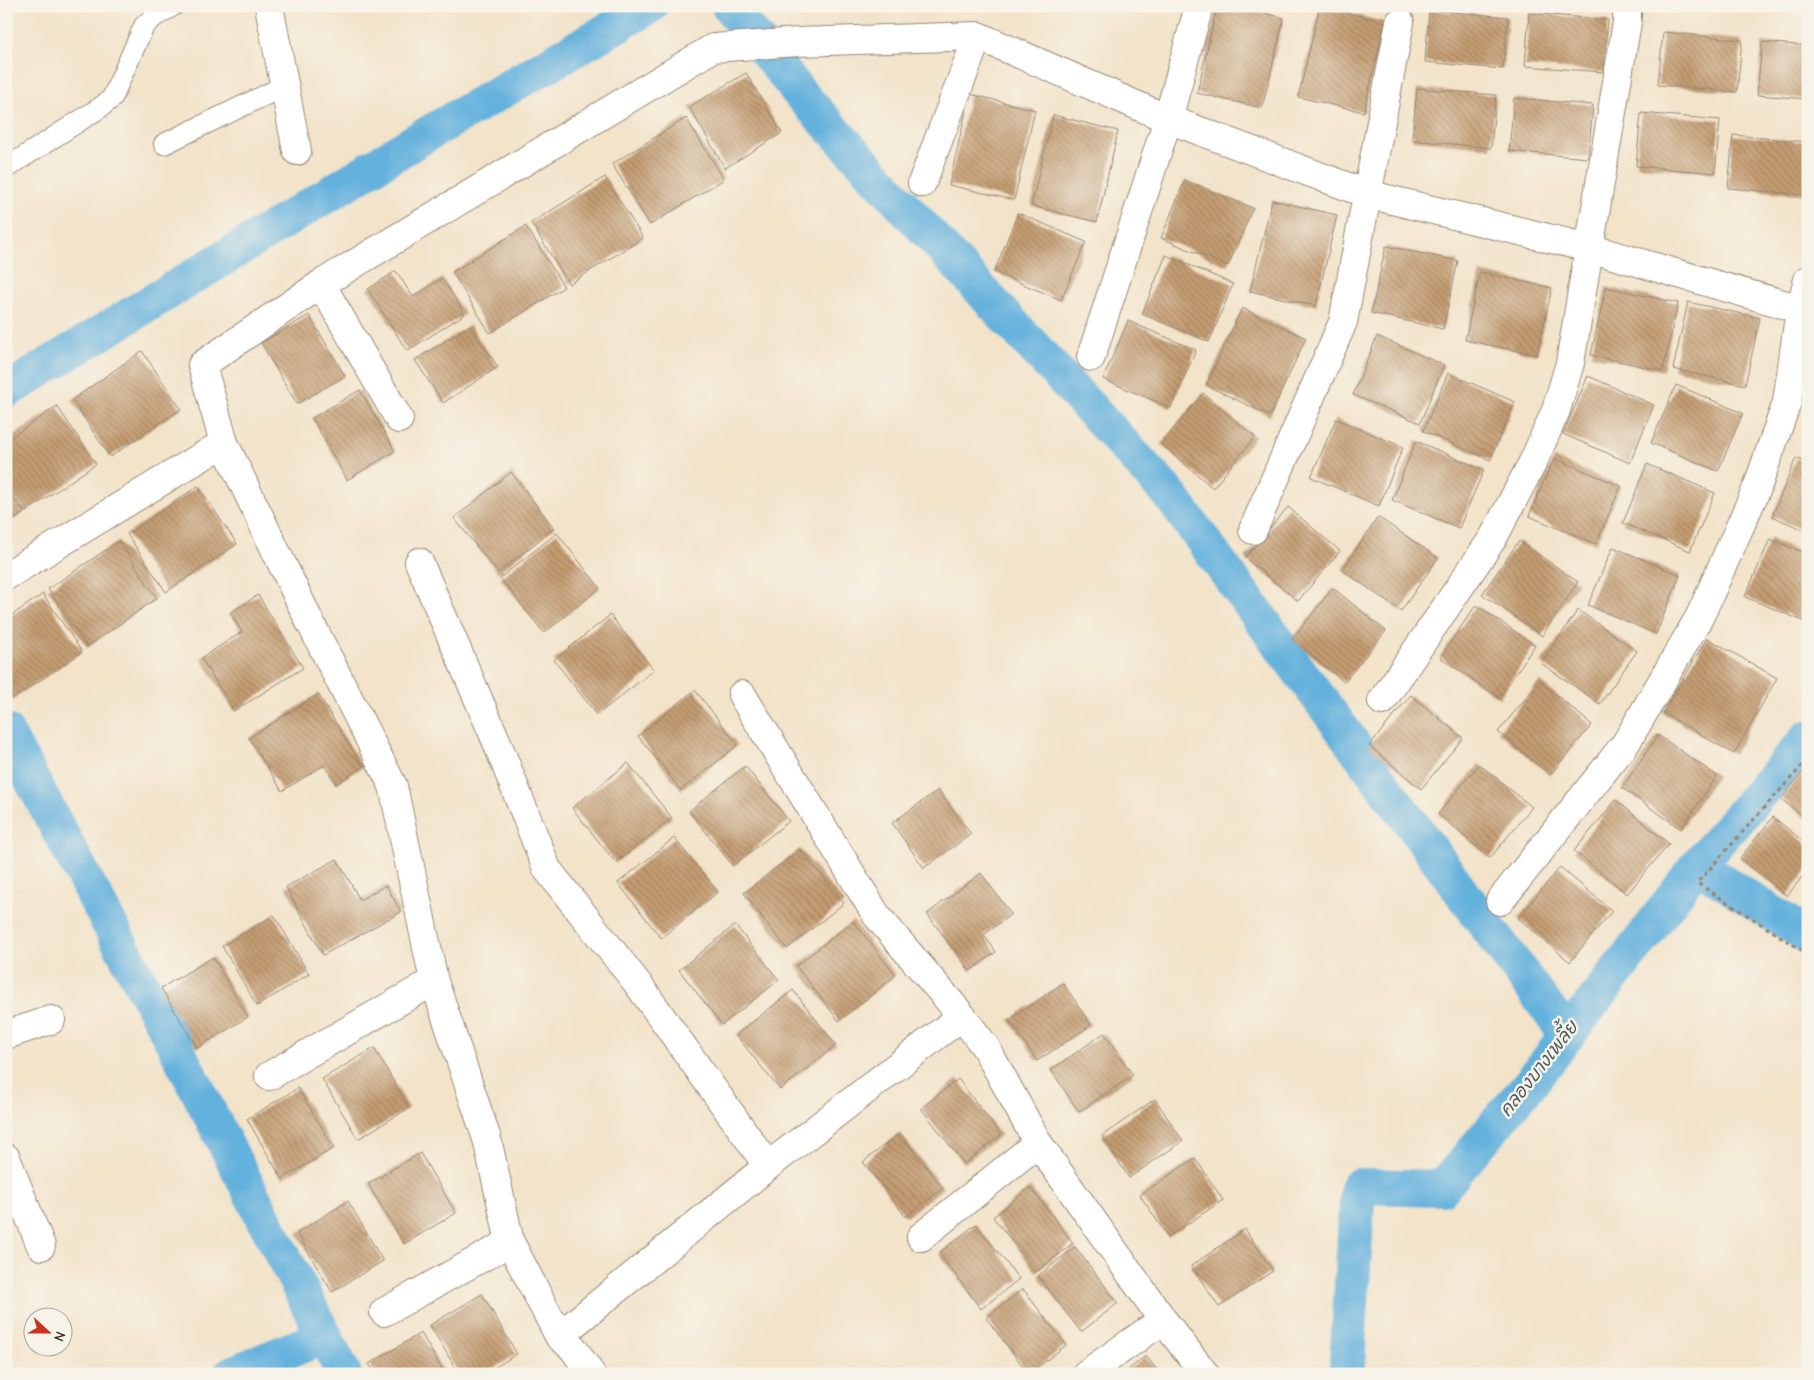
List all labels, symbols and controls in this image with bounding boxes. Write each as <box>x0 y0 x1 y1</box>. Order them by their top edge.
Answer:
water label: คลองบางเพลี้ย <box>1490 1011 1584 1121</box>
north arrow <box>22 1308 72 1358</box>
text: N <box>50 1329 69 1344</box>

